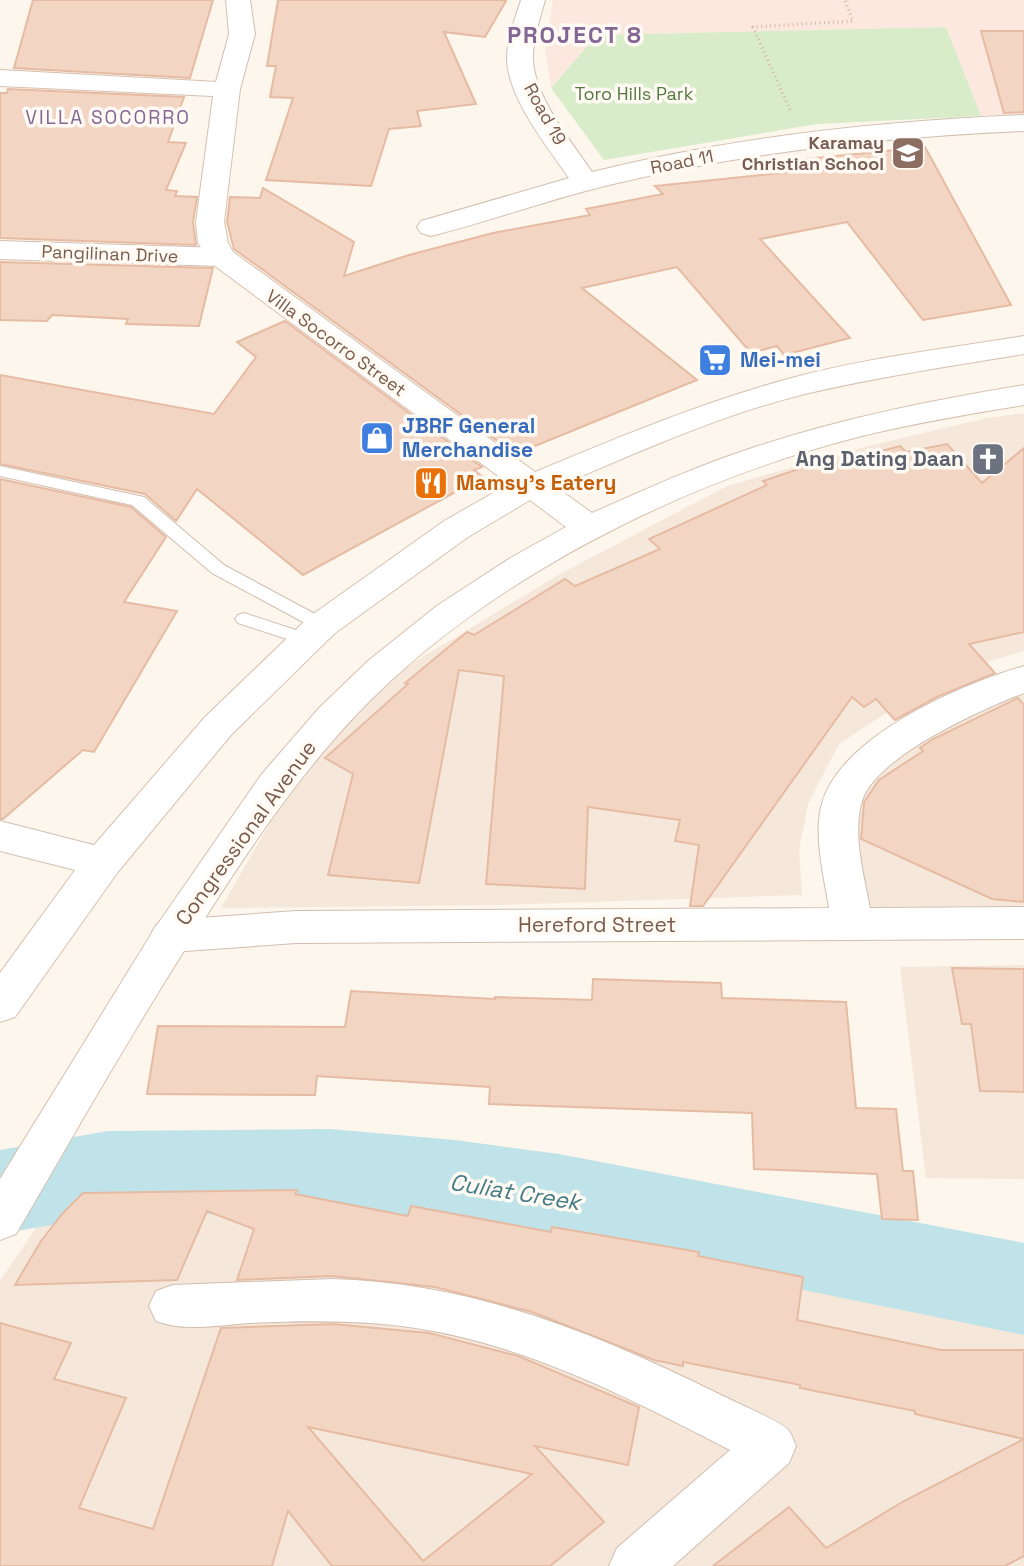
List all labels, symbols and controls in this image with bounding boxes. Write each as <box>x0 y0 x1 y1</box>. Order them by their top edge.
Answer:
district label: PROJECT 8 <box>507 20 643 50</box>
street label: Road 19 <box>519 79 572 149</box>
park label: Toro Hills Park <box>575 82 694 105</box>
district label: VILLA SOCORRO <box>25 105 191 130</box>
place label: Karamay Christian School <box>742 131 884 175</box>
school or university icon: Karamay Christian School <box>889 134 927 172</box>
street label: Road 11 <box>648 144 715 179</box>
street label: Pangilinan Drive <box>41 240 179 267</box>
street label: Villa Socorro Street <box>262 284 411 401</box>
supermarket icon: Mei-mei <box>696 341 734 379</box>
place label: Mei-mei <box>740 346 821 373</box>
place label: JBRF General Merchandise <box>402 412 535 463</box>
shop icon: JBRF General Merchandise <box>358 419 396 457</box>
church icon: Ang Dating Daan <box>969 440 1007 478</box>
place label: Ang Dating Daan <box>796 445 964 472</box>
restaurant icon: Mamsy's Eatery <box>412 464 450 502</box>
place label: Mamsy's Eatery <box>456 469 616 496</box>
street label: Congressional Avenue <box>169 735 322 931</box>
street label: Hereford Street <box>518 911 676 938</box>
water label: Culiat Creek <box>448 1167 585 1218</box>

